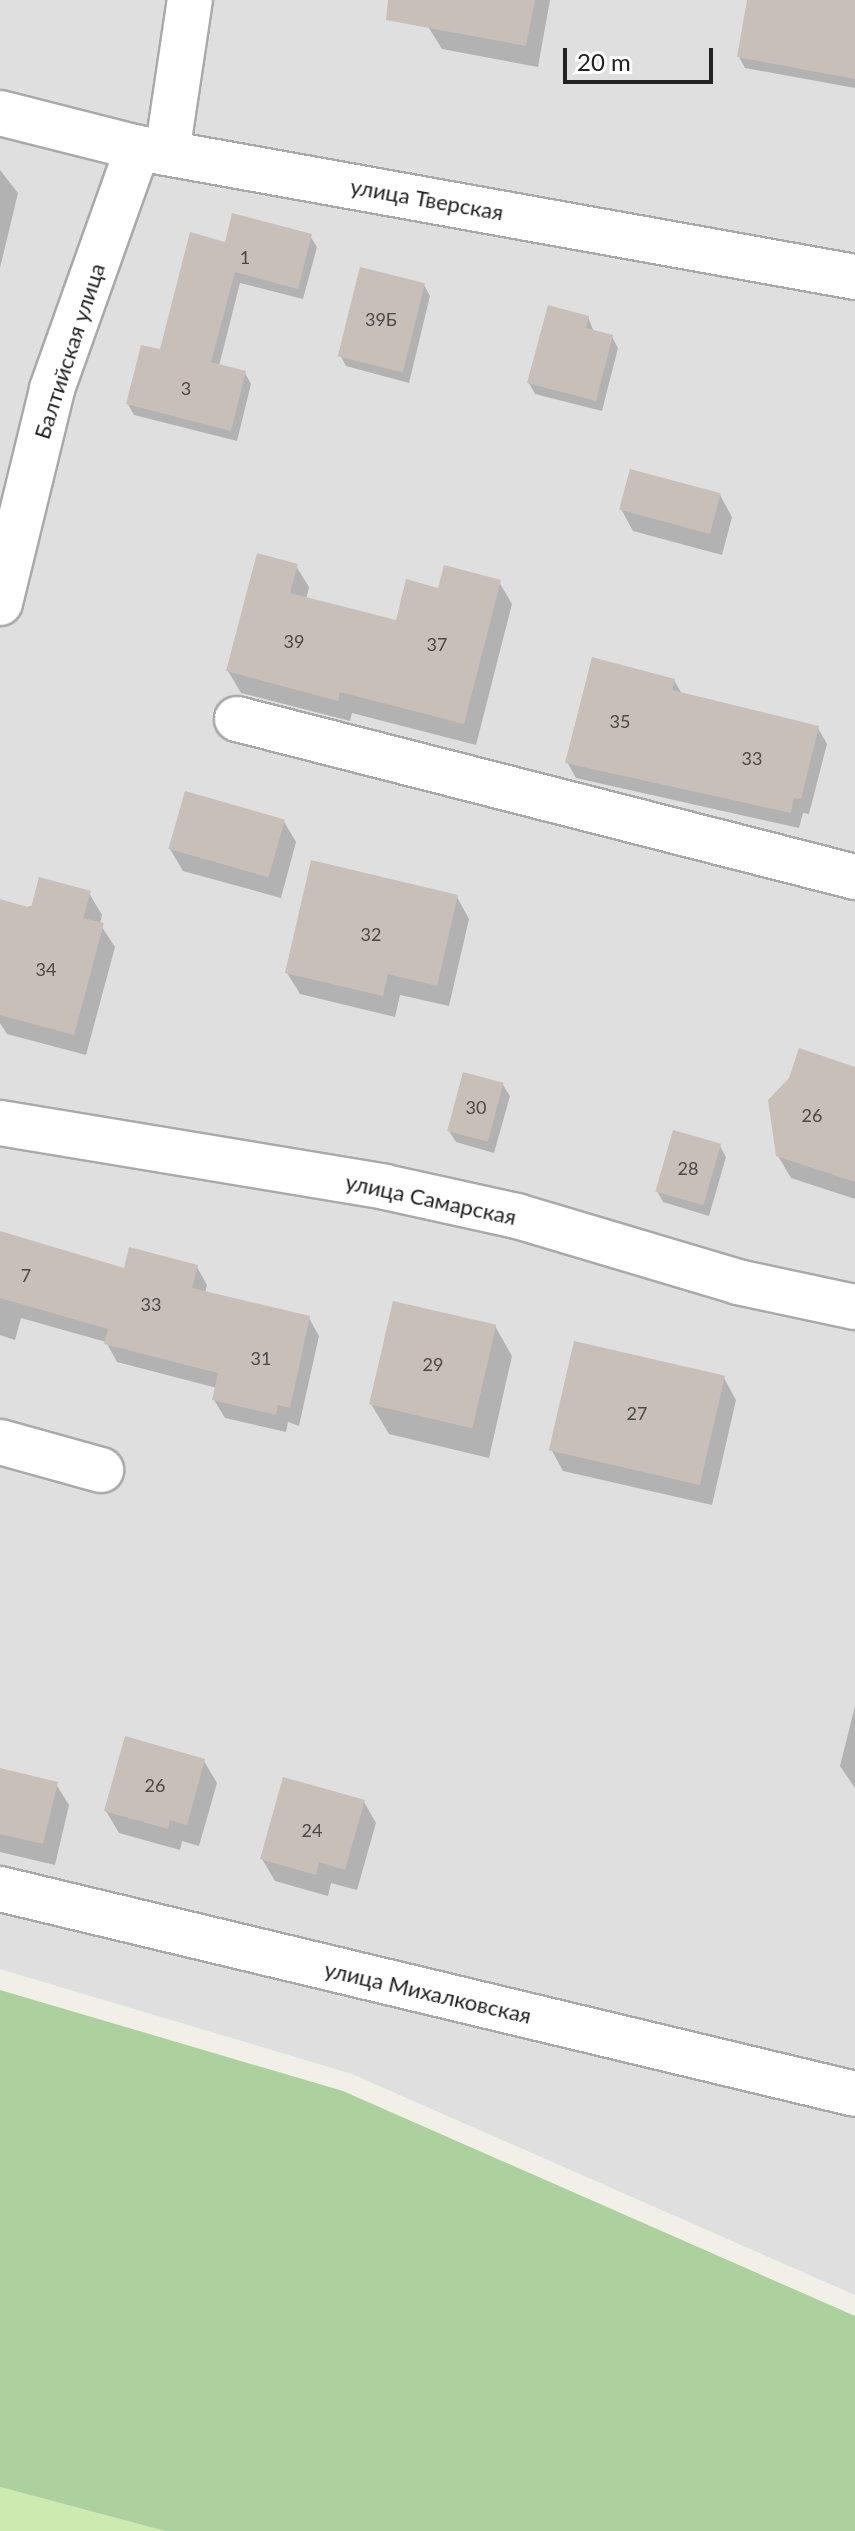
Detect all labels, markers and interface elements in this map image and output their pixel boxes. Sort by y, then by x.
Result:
scale bar [567,32,717,82]
text: 20 m [577,47,631,76]
street label: улица Тверская [348,173,506,225]
house number: 1 [240,246,250,268]
street label: Балтийская улица [28,260,110,442]
house number: 39Б [365,308,397,330]
house number: 3 [181,377,191,399]
house number: 39 [284,630,304,652]
house number: 37 [427,633,447,655]
house number: 35 [610,710,630,732]
house number: 33 [742,747,762,769]
house number: 32 [361,923,381,945]
house number: 34 [36,958,56,980]
house number: 30 [466,1096,486,1118]
house number: 26 [802,1104,822,1126]
house number: 28 [678,1157,698,1179]
street label: улица Самарская [343,1168,519,1230]
house number: 7 [21,1264,31,1286]
house number: 33 [141,1293,161,1315]
house number: 31 [251,1347,271,1369]
house number: 29 [423,1353,443,1375]
house number: 27 [627,1402,647,1424]
house number: 26 [145,1774,165,1796]
house number: 24 [302,1819,322,1841]
street label: улица Михалковская [322,1955,534,2029]

